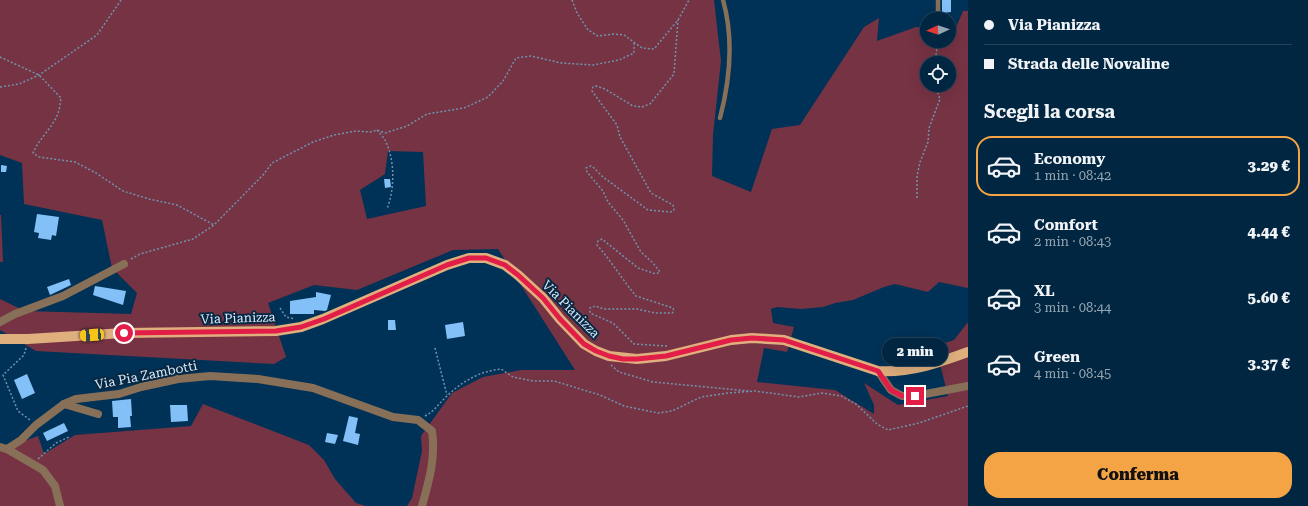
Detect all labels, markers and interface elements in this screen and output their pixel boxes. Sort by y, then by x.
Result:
north arrow [920,12,956,48]
map controls [920,12,956,92]
text: Via Pianizza [1008,16,1100,34]
text: Strada delle Novaline [1008,55,1170,73]
button: locate [920,56,956,92]
text: Scegli la corsa [984,101,1115,122]
icon: car [986,148,1022,184]
text: Economy [1034,150,1105,168]
text: 3.29 € [1248,157,1290,175]
text: 1 min · 08:42 [1034,168,1111,183]
icon: car [986,214,1022,250]
text: Comfort [1034,216,1098,234]
text: 4.44 € [1248,223,1290,241]
text: 2 min · 08:43 [1034,234,1111,249]
street label: Via Pianizza [539,277,603,341]
icon: car [986,280,1022,316]
text: XL [1034,282,1055,300]
text: 5.60 € [1248,289,1290,307]
text: 3 min · 08:44 [1034,300,1111,315]
street label: Via Pianizza [200,309,276,327]
route start [115,324,133,342]
car [80,328,104,342]
callout: 2 min [882,338,948,366]
text: 2 min [897,344,933,359]
icon: car [986,346,1022,382]
text: Green [1034,348,1080,366]
text: 3.37 € [1248,355,1290,373]
street label: Via Pia Zambotti [94,358,198,392]
text: 4 min · 08:45 [1034,366,1111,381]
route end [906,387,924,405]
button: Conferma [984,452,1292,498]

